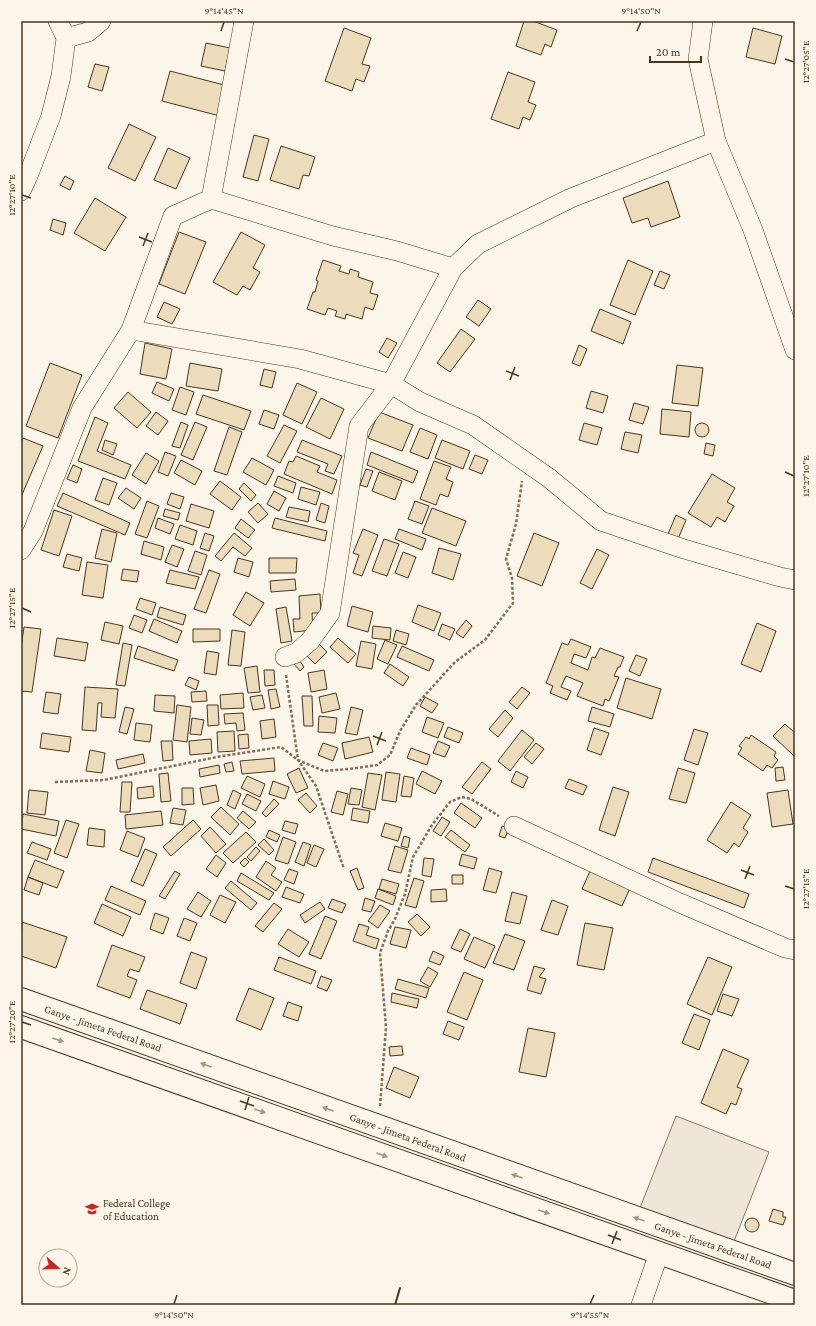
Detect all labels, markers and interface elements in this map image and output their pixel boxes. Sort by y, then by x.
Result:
text: 9°14'45"N [204,5,244,16]
text: 9°14'50"N [621,5,661,16]
scale bar [650,38,701,64]
text: 12°27'05"E [800,40,811,83]
text: 20 m [656,45,681,59]
text: 12°27'10"E [6,174,17,216]
text: 12°27'10"E [800,455,811,497]
text: 12°27'15"E [6,587,17,628]
text: 12°27'15"E [800,868,811,909]
text: 12°27'20"E [6,1000,17,1043]
street label: Ganye - Jimeta Federal Road [42,1002,163,1055]
one-way arrow [52,1037,64,1043]
one-way arrow [200,1061,212,1067]
one-way arrow [322,1105,334,1111]
one-way arrow [254,1108,266,1114]
street label: Ganye - Jimeta Federal Road [348,1110,468,1165]
one-way arrow [376,1152,388,1158]
one-way arrow [510,1172,522,1178]
place label: Federal College of Education [103,1197,170,1222]
school or university icon: Federal College of Education [84,1201,100,1217]
one-way arrow [539,1209,551,1215]
one-way arrow [633,1216,645,1222]
street label: Ganye - Jimeta Federal Road [652,1219,773,1272]
north arrow [38,1248,78,1288]
text: N [60,1266,74,1277]
text: 9°14'50"N [154,1309,194,1320]
text: 9°14'55"N [571,1309,610,1320]

